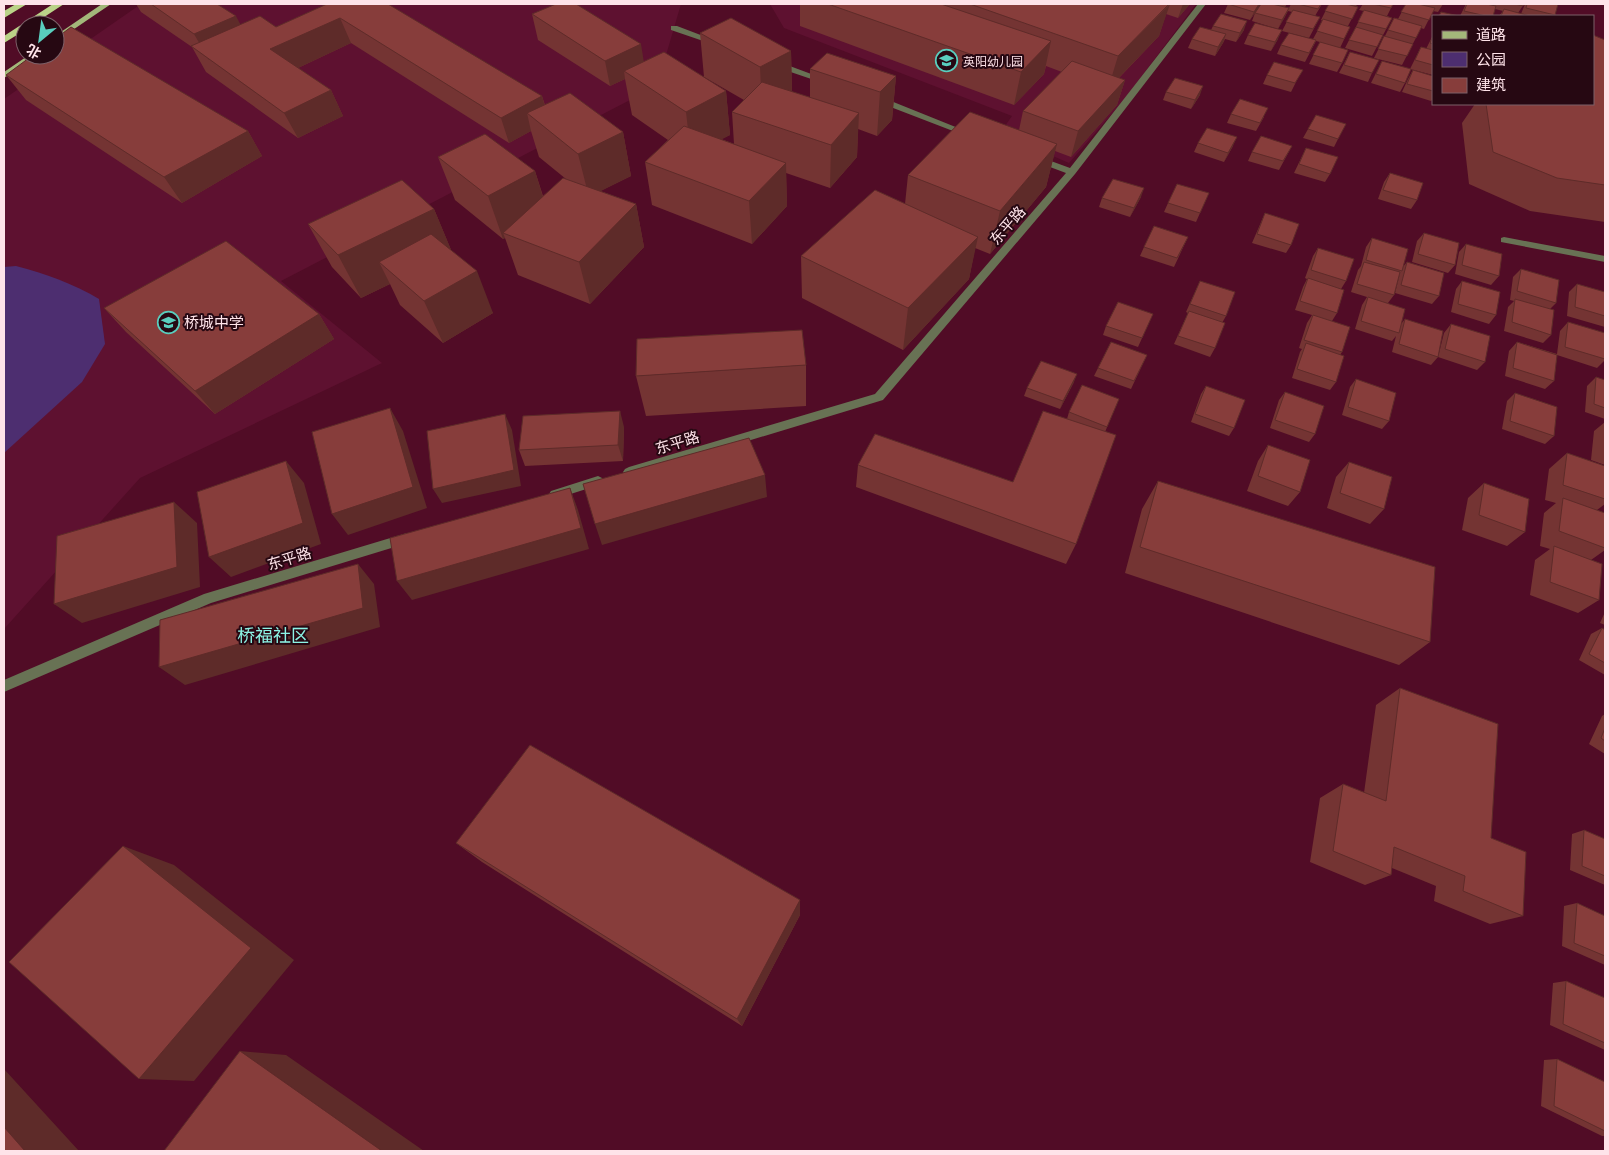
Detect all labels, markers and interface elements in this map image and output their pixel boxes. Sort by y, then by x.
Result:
north arrow [15,15,65,65]
legend [1432,15,1594,105]
text: 道路 [1476,24,1506,44]
text: 北 [23,40,44,64]
school or university icon: 英阳幼儿园 [935,49,959,73]
text: 公园 [1476,49,1506,69]
place label: 英阳幼儿园 [963,53,1023,70]
text: 建筑 [1476,74,1506,94]
street label: 东平路 [985,201,1029,249]
school or university icon: 桥城中学 [156,310,180,334]
place label: 桥城中学 [184,312,244,332]
street label: 东平路 [653,426,701,458]
street label: 东平路 [265,542,313,574]
district label: 桥福社区 [237,623,309,647]

